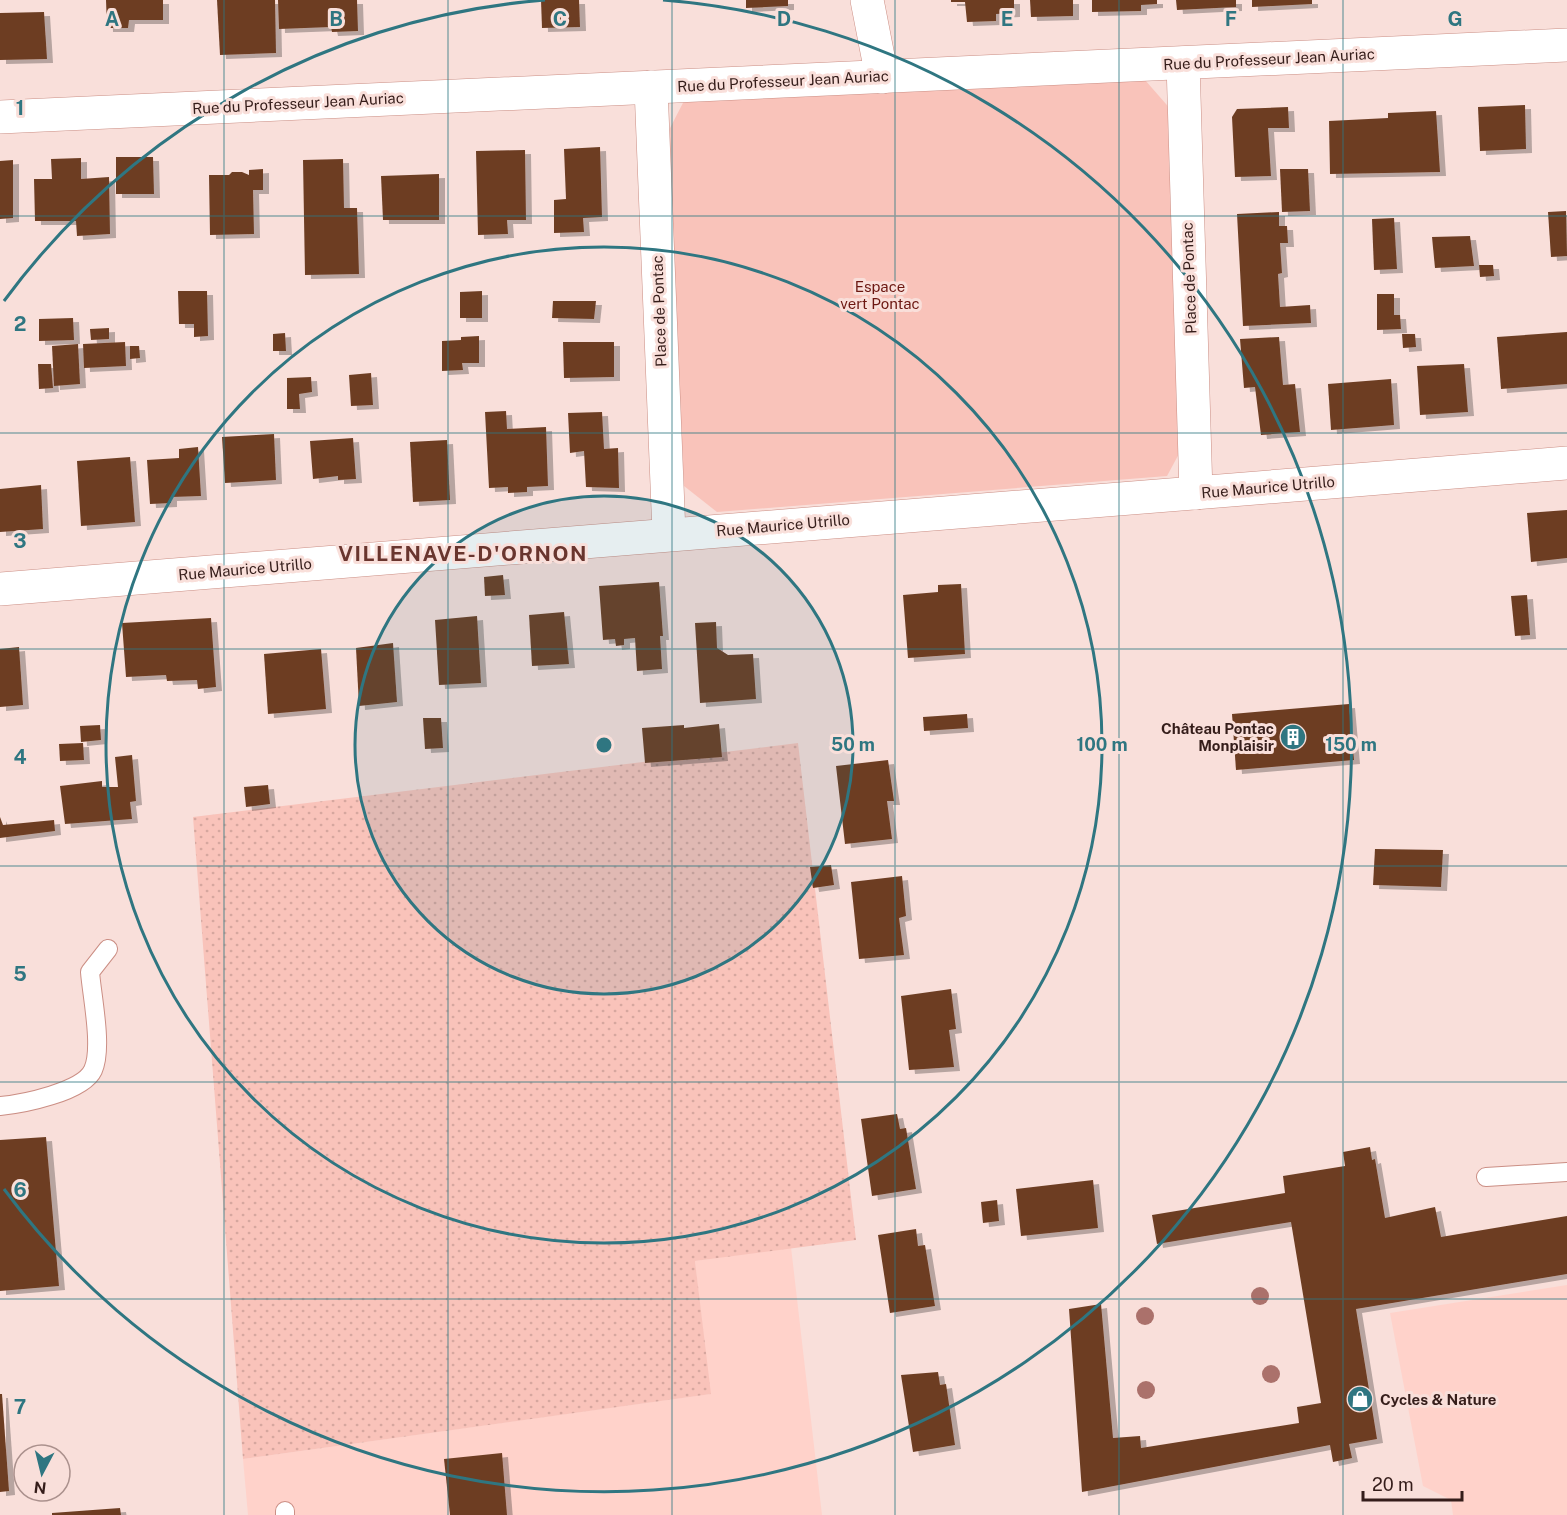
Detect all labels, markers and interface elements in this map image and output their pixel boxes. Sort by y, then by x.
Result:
text: A [105,7,119,31]
text: B [329,7,343,31]
text: C [553,7,567,31]
text: D [777,7,791,31]
text: E [1001,7,1013,31]
text: F [1225,7,1237,31]
text: G [1447,7,1463,31]
street label: Rue du Professeur Jean Auriac [1163,45,1375,73]
street label: Rue du Professeur Jean Auriac [677,67,889,95]
street label: Rue du Professeur Jean Auriac [192,89,404,117]
text: 1 [16,96,24,120]
street label: Place de Pontac [1179,222,1199,334]
street label: Place de Pontac [649,255,669,367]
park label: Espace vert Pontac [840,278,920,312]
text: 2 [14,312,26,336]
street label: Rue Maurice Utrillo [1200,473,1336,501]
street label: Rue Maurice Utrillo [715,511,851,539]
text: 3 [13,529,27,553]
district label: VILLENAVE-D'ORNON [338,541,588,566]
street label: Rue Maurice Utrillo [177,555,313,583]
place label: Château Pontac Monplaisir [1161,720,1274,754]
building icon: Château Pontac Monplaisir [1278,722,1308,752]
text: 50 m [831,734,875,755]
text: 100 m [1076,734,1128,755]
text: 150 m [1325,734,1377,755]
centre of rings [594,735,614,755]
text: 4 [13,745,27,769]
text: 5 [13,962,27,986]
text: 6 [13,1178,27,1202]
shop icon: Cycles & Nature [1345,1384,1375,1414]
place label: Cycles & Nature [1380,1391,1496,1408]
text: 7 [14,1395,26,1419]
north arrow [12,1443,72,1503]
scale bar [1363,1464,1462,1502]
text: 20 m [1372,1474,1414,1495]
text: N [33,1477,48,1498]

